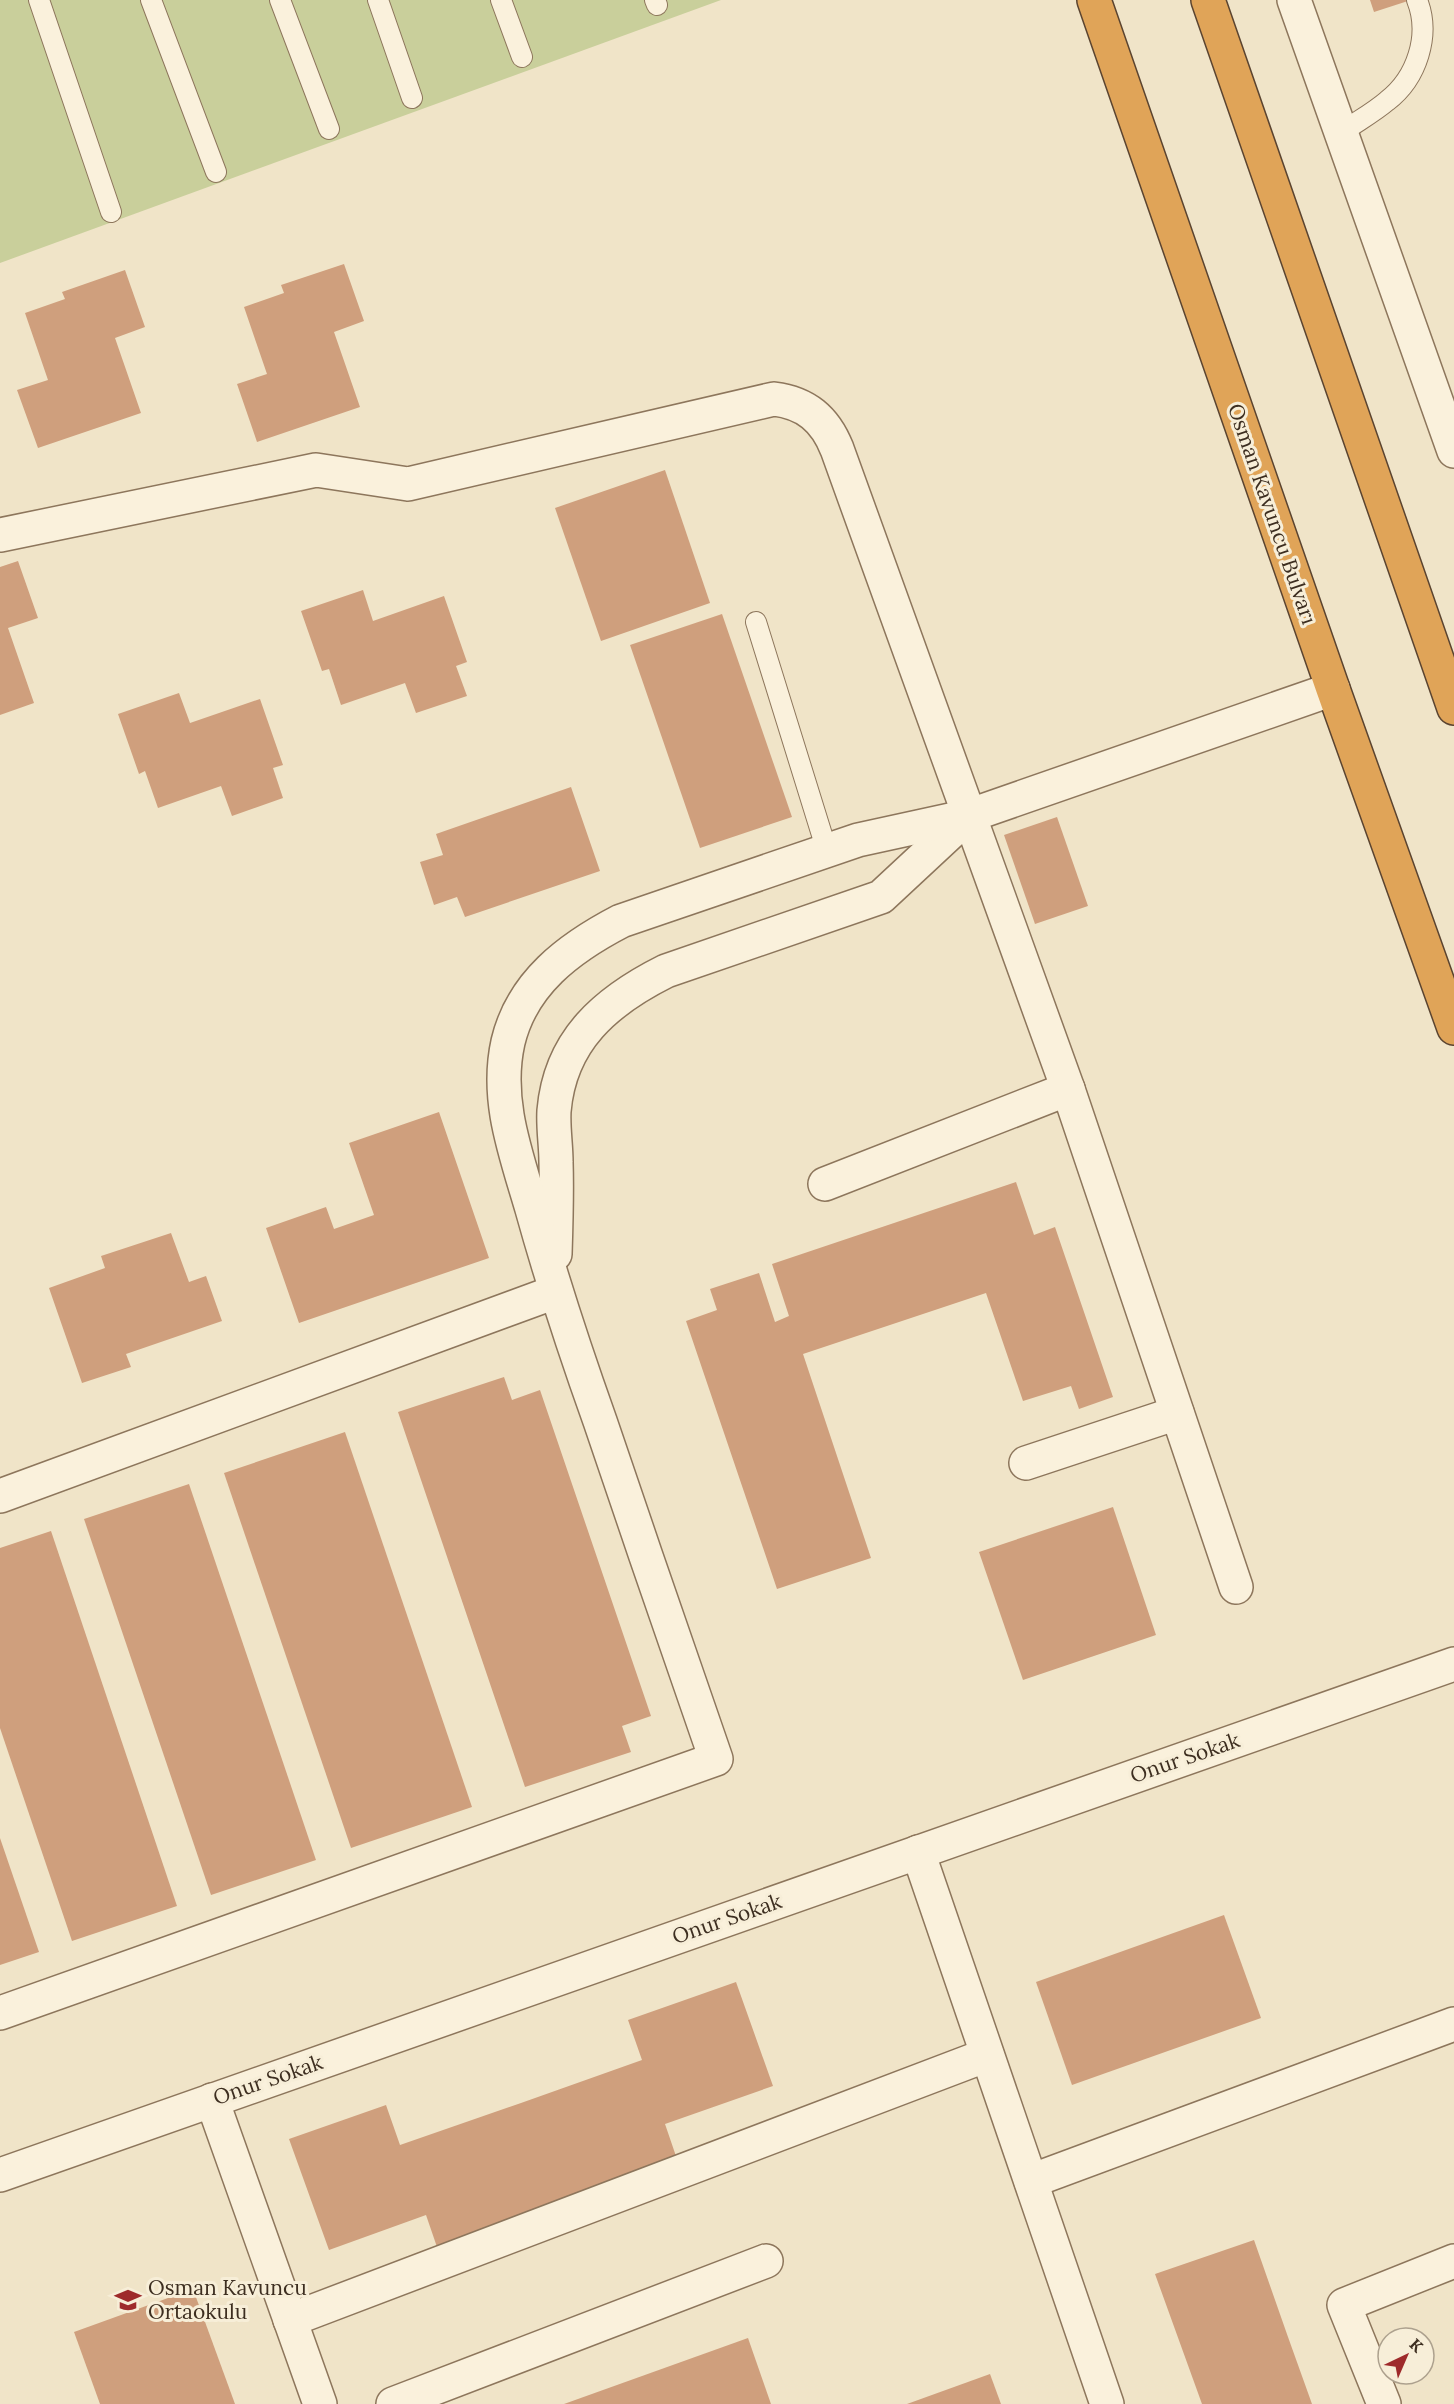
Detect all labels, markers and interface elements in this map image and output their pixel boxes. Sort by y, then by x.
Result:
street label: Osman Kavuncu Bulvarı [1222,400,1323,628]
street label: Onur Sokak [1126,1726,1244,1789]
street label: Onur Sokak [668,1887,786,1950]
street label: Onur Sokak [209,2048,327,2111]
place label: Osman Kavuncu Ortaokulu [148,2274,307,2325]
school or university icon: Osman Kavuncu Ortaokulu [113,2285,143,2315]
north arrow [1376,2326,1436,2386]
text: K [1405,2334,1428,2357]

